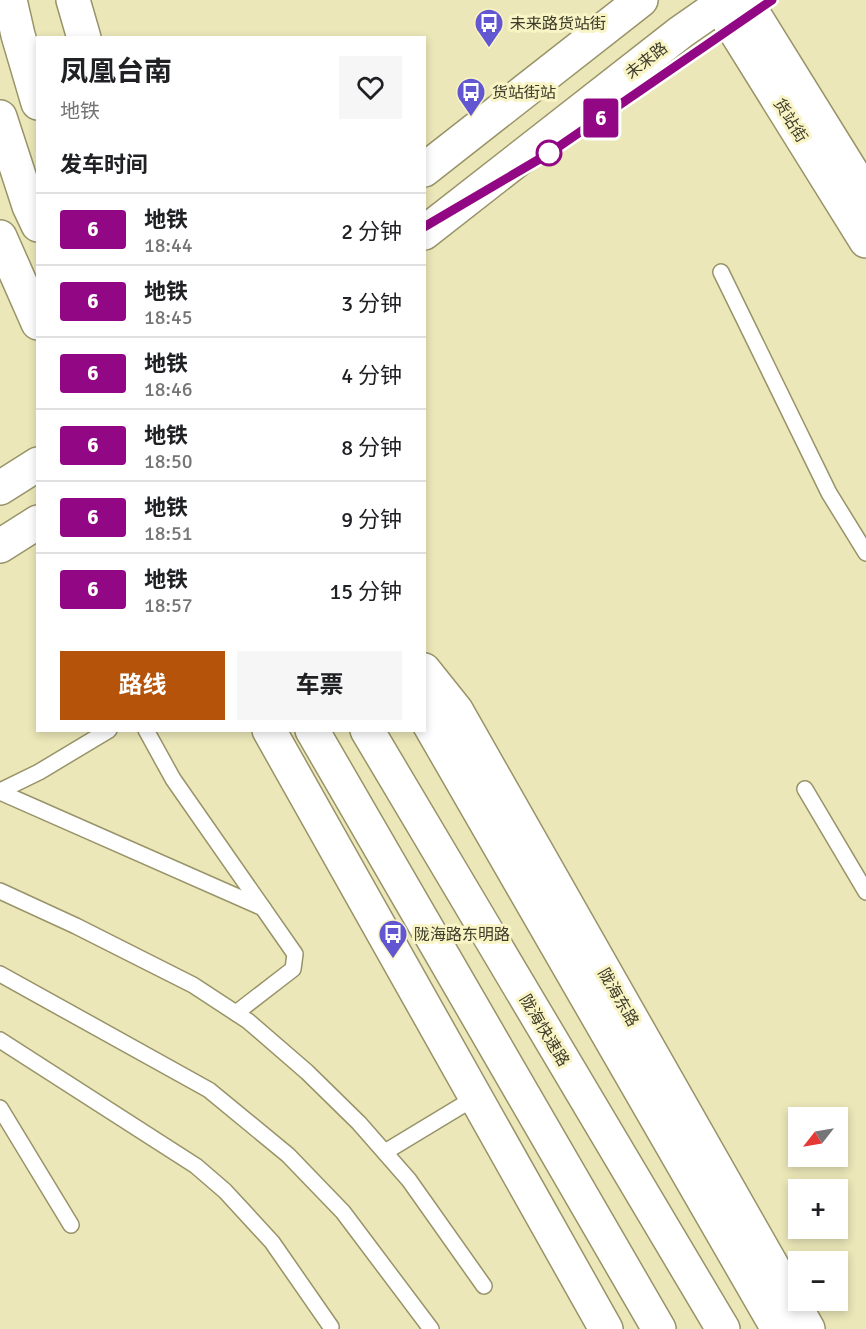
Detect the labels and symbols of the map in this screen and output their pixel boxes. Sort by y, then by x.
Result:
bus stop icon: 未来路货站街 [473,7,505,49]
place label: 未来路货站街 [510,14,606,34]
street label: 未来路 [622,38,672,83]
bus stop icon: 货站街站 [455,76,487,118]
place label: 货站街站 [492,83,556,103]
street label: 货站街 [769,95,811,146]
line badge: 6 [582,98,620,138]
unlabelled marker [536,140,562,166]
bus stop icon: 陇海路东明路 [377,918,409,960]
place label: 陇海路东明路 [414,925,510,945]
street label: 陇海东路 [593,965,643,1030]
street label: 陇海快速路 [515,991,573,1070]
north arrow [788,1107,848,1167]

